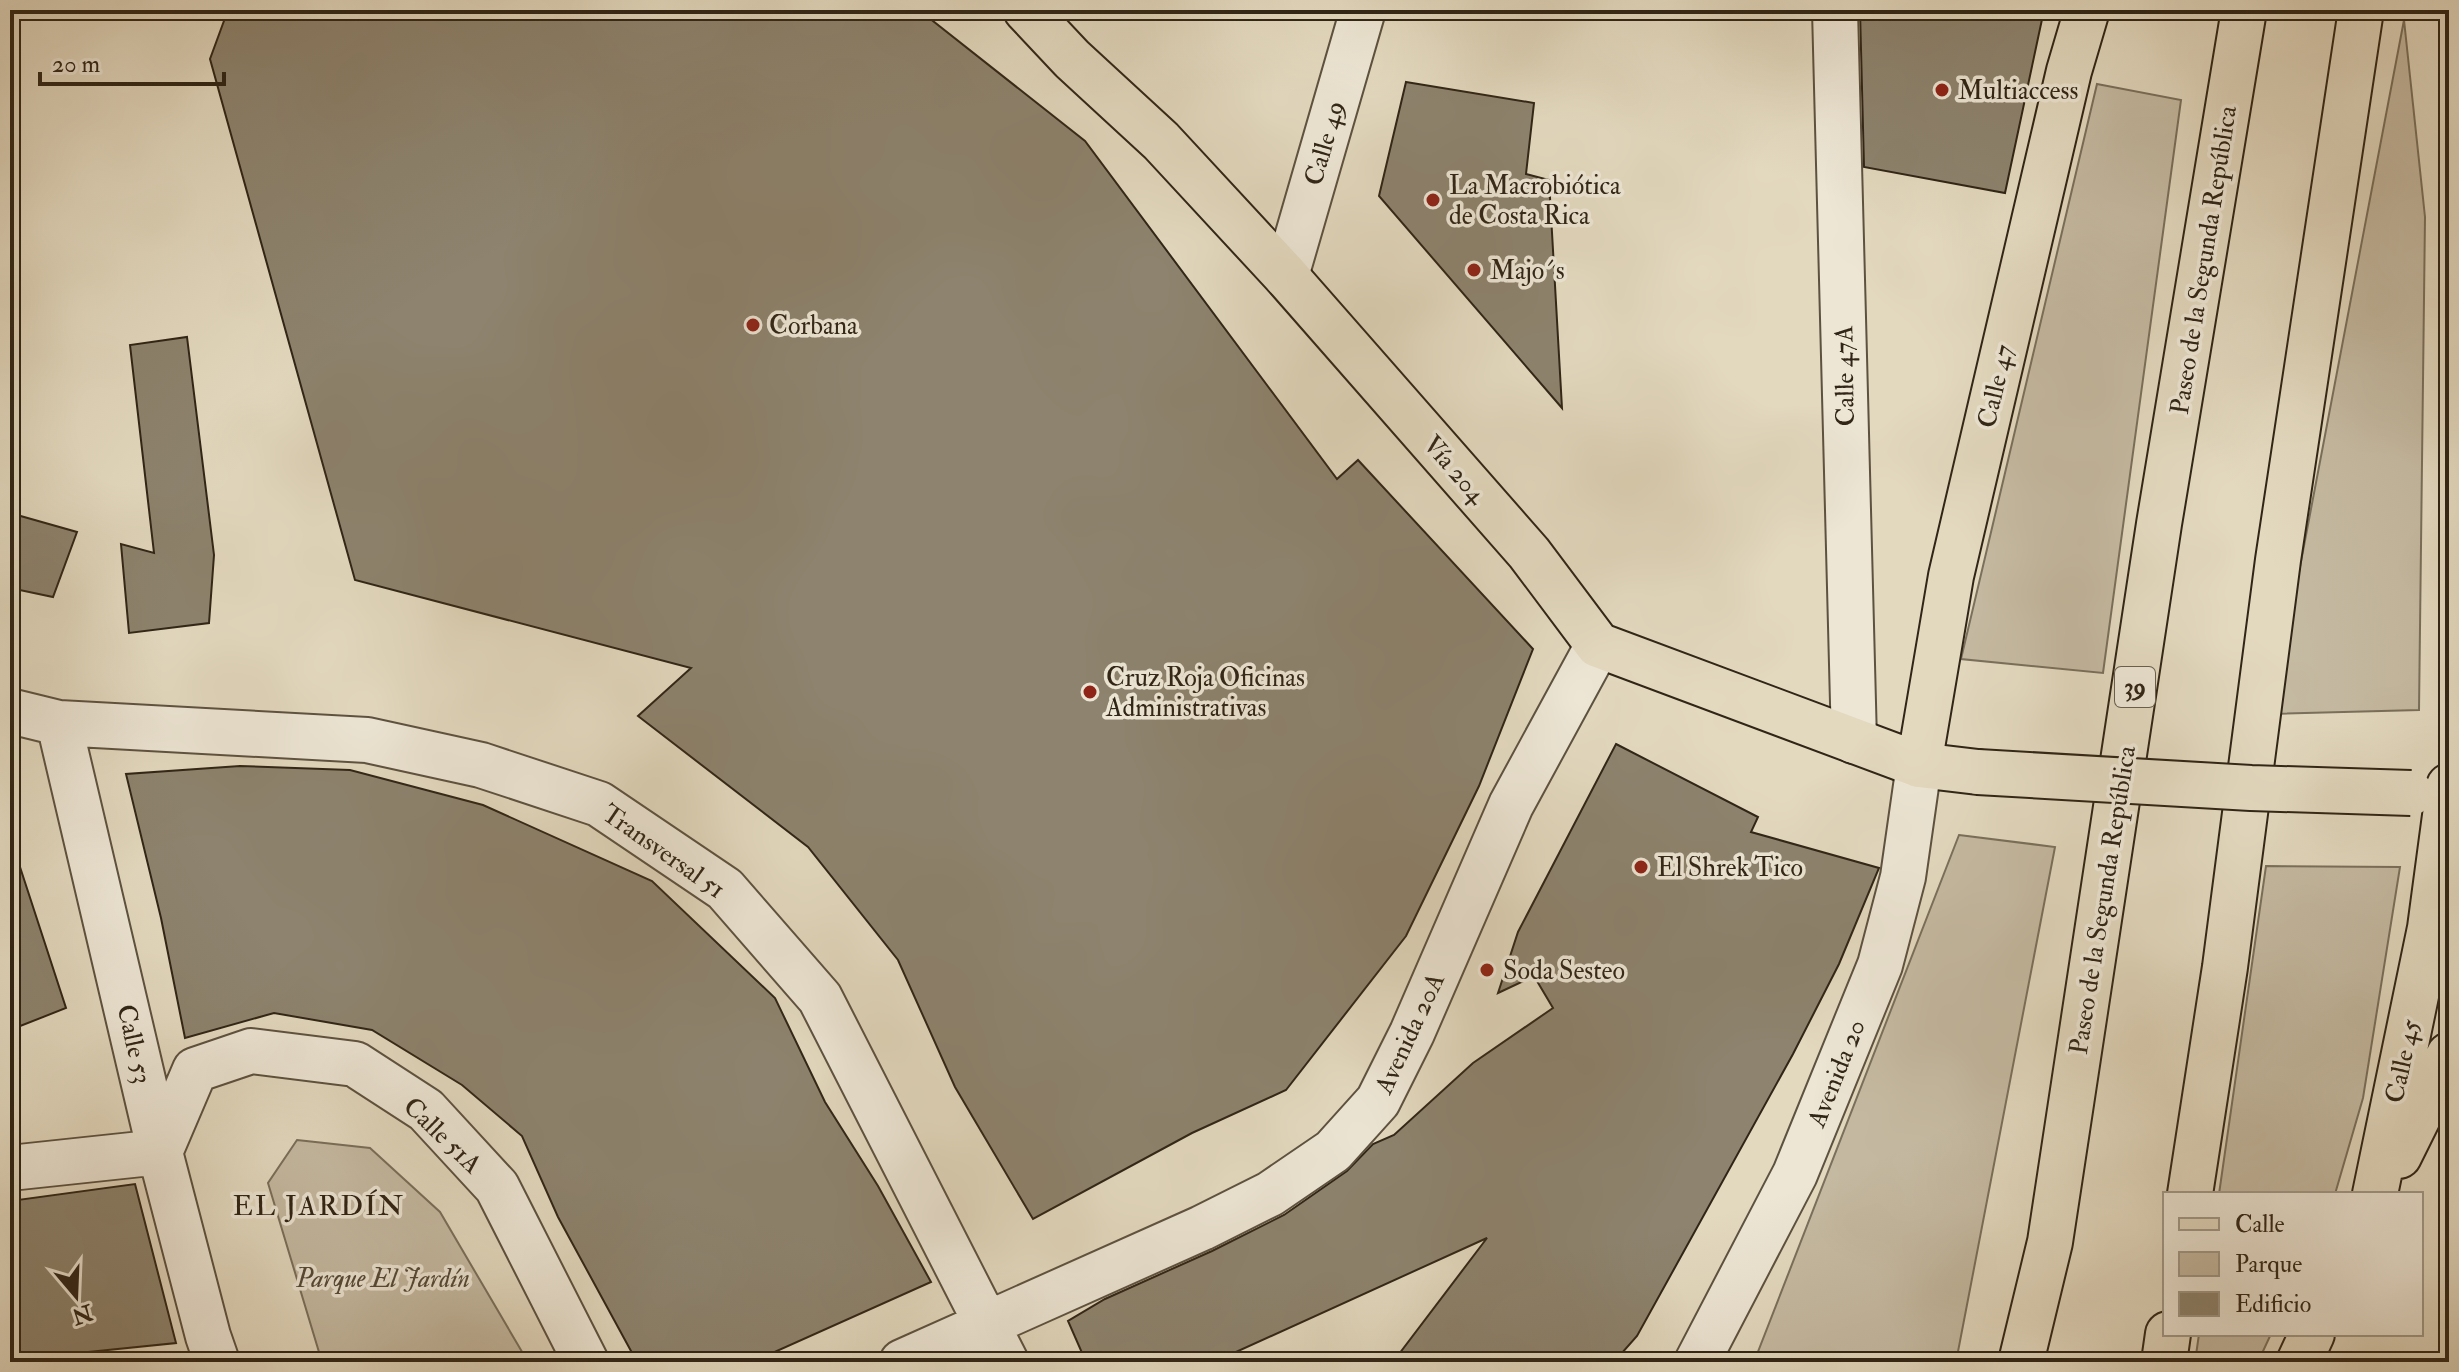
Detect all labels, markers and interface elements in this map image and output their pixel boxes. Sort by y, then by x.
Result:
scale bar [40,36,224,86]
text: 20 m [52,49,101,80]
place label: Multiaccess [1958,75,2078,107]
marker: Multiaccess [1933,81,1951,99]
street label: Calle 49 [1298,97,1352,189]
street label: Paseo de la Segunda República [2164,103,2245,417]
place label: La Macrobiótica de Costa Rica [1449,170,1621,232]
marker: La Macrobiótica de Costa Rica [1424,191,1442,209]
place label: Majo´s [1490,255,1565,287]
marker: Majo´s [1465,261,1483,279]
place label: Corbana [769,310,858,342]
marker: Corbana [744,316,762,334]
street label: Calle 47A [1828,325,1862,427]
street label: Calle 47 [1971,341,2021,431]
street label: Vía 204 [1416,429,1493,511]
place label: Cruz Roja Oficinas Administrativas [1105,662,1305,724]
road number: 39 [2115,667,2155,707]
marker: Cruz Roja Oficinas Administrativas [1081,683,1099,701]
street label: Paseo de la Segunda República [2063,743,2144,1057]
street label: Transversal 51 [596,798,731,906]
place label: El Shrek Tico [1657,852,1803,884]
marker: El Shrek Tico [1632,858,1650,876]
place label: Soda Sesteo [1503,955,1625,987]
marker: Soda Sesteo [1478,961,1496,979]
street label: Avenida 20A [1368,967,1452,1100]
street label: Calle 53 [109,1001,159,1087]
street label: Avenida 20 [1800,1015,1873,1133]
street label: Calle 45 [2379,1016,2428,1106]
street label: Calle 51A [397,1091,488,1181]
district label: EL JARDÍN [233,1189,405,1224]
legend [2163,1192,2423,1336]
text: Calle [2235,1209,2285,1240]
text: Parque [2235,1249,2302,1280]
north arrow [36,1256,116,1336]
park label: Parque El Jardín [295,1263,470,1295]
text: Edificio [2235,1289,2311,1320]
text: N [68,1297,97,1331]

